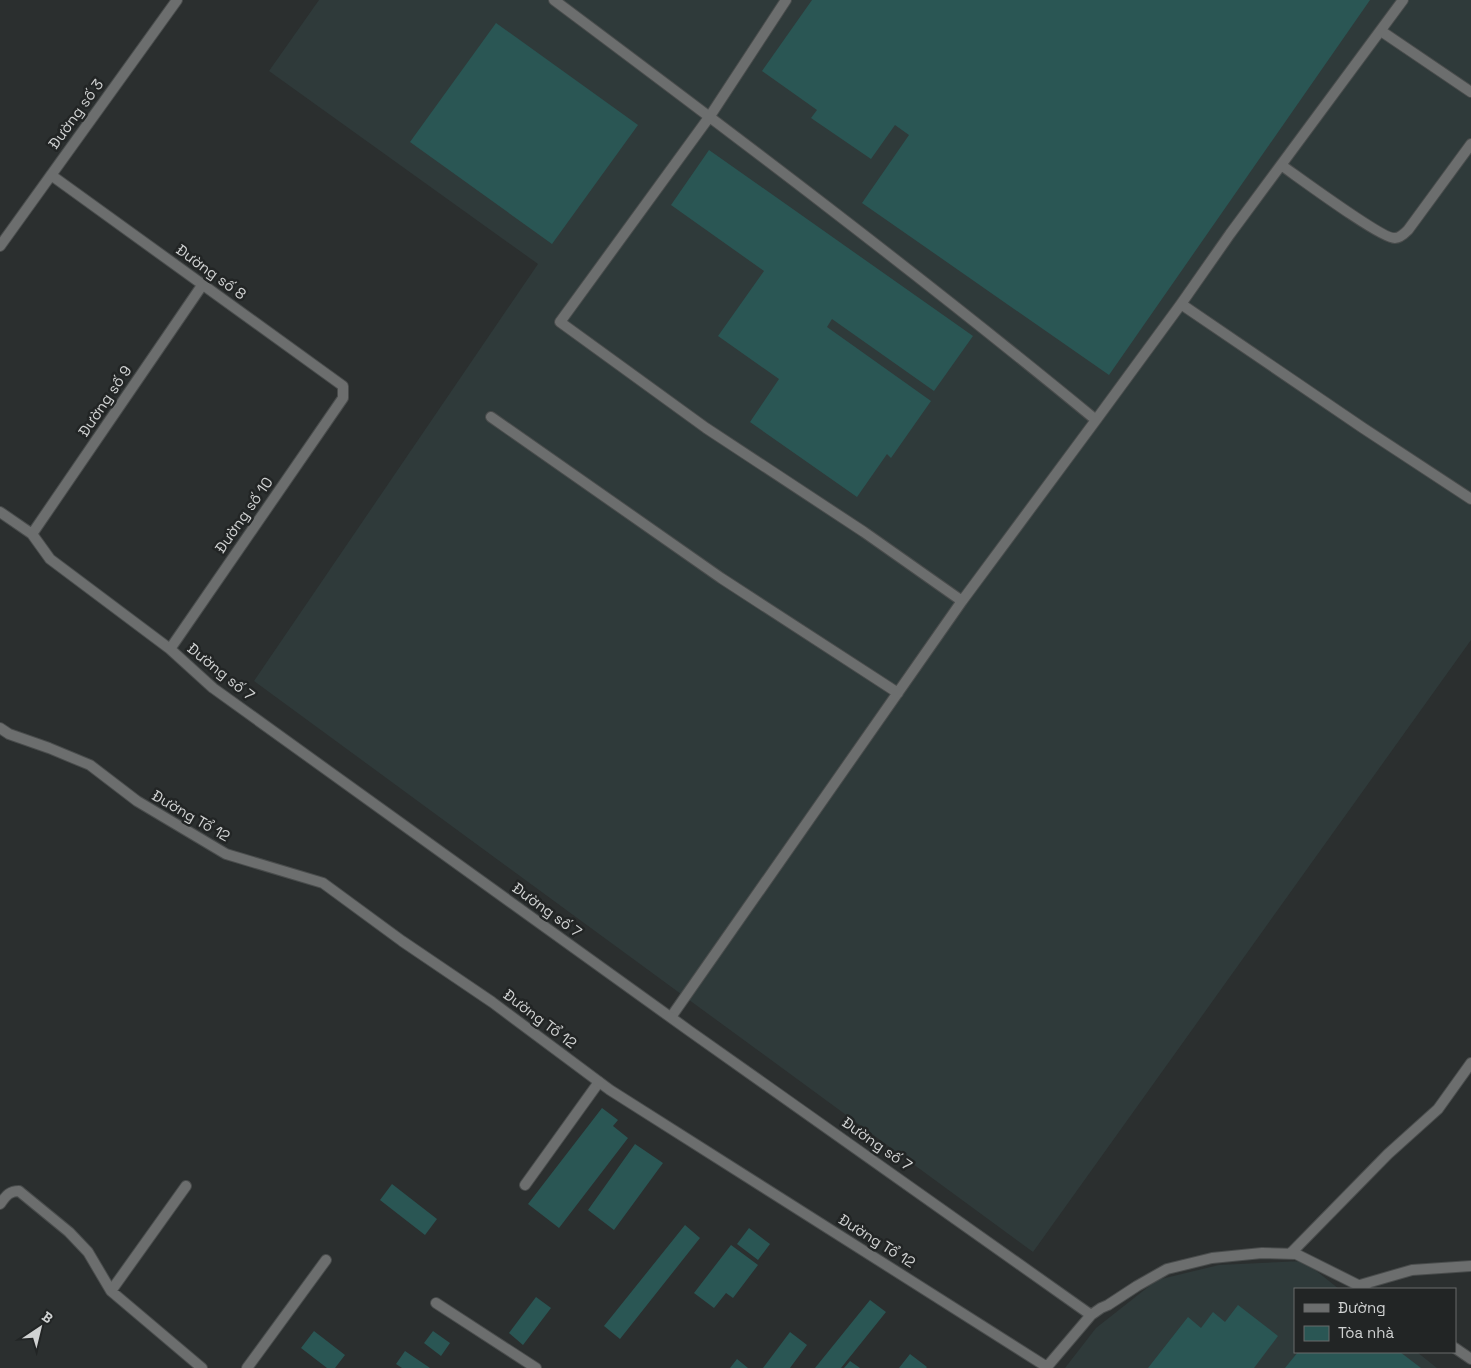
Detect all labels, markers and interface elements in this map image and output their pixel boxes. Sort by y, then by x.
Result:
street label: Đường số 3 [44,75,107,152]
street label: Đường số 8 [173,240,250,303]
street label: Đường số 9 [74,361,135,440]
street label: Đường số 10 [210,473,277,556]
street label: Đường số 7 [184,639,259,705]
street label: Đường Tổ 12 [149,786,234,846]
street label: Đường số 7 [509,878,586,941]
street label: Đường Tổ 12 [500,985,581,1052]
street label: Đường số 7 [839,1113,916,1175]
street label: Đường Tổ 12 [835,1209,919,1272]
legend [1294,1288,1456,1353]
text: Đường [1338,1298,1386,1317]
north arrow [15,1303,65,1353]
text: B [38,1307,56,1327]
text: Tòa nhà [1338,1323,1394,1342]

